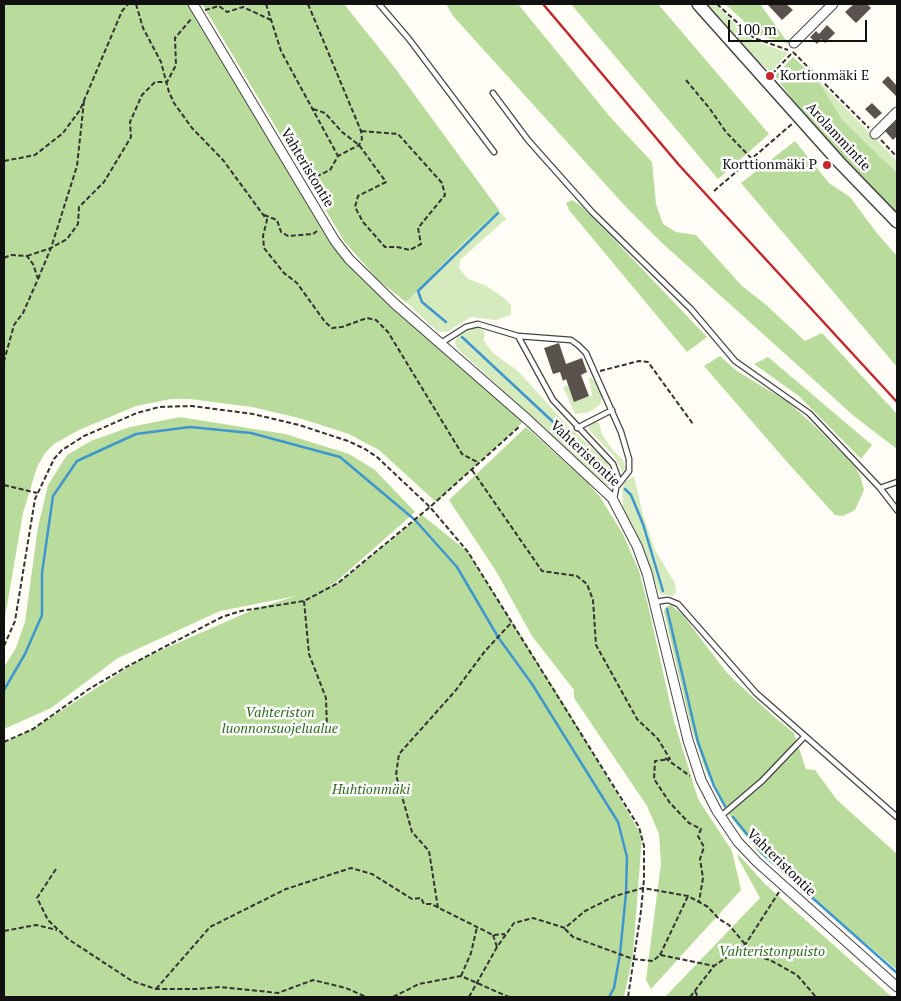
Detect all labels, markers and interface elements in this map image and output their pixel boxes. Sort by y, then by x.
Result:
scale bar [731,10,870,42]
text: 100 m [736,19,777,39]
place label: Kortionmäki E [780,68,869,84]
marker: Kortionmäki E [764,70,776,82]
street label: Arolammintie [802,99,874,175]
street label: Vahteristontie [277,125,337,211]
place label: Korttionmäki P [723,157,817,173]
marker: Korttionmäki P [821,159,833,171]
street label: Vahteristontie [547,417,623,491]
park label: Vahteriston luonnonsuojelualue [222,705,338,738]
park label: Huhtionmäki [332,782,410,798]
street label: Vahteristontie [743,826,819,900]
park label: Vahteristonpuisto [719,944,825,960]

